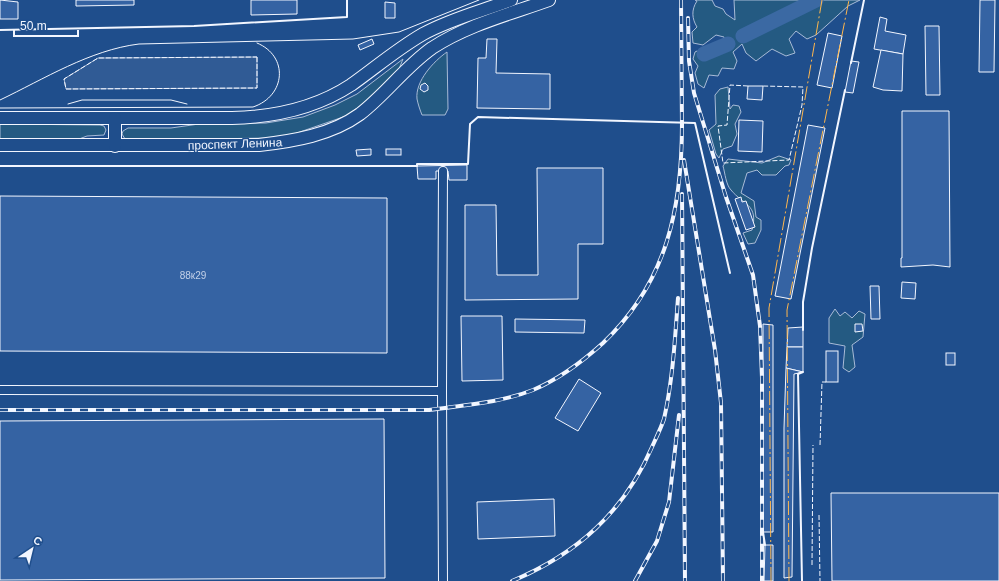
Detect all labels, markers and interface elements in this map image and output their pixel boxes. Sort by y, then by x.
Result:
scale bar [14,12,78,38]
text: 50 m [20,19,47,33]
street label: проспект Ленина [188,135,283,153]
house number: 88к29 [180,270,207,281]
north arrow [12,529,52,569]
text: С [31,534,44,548]

